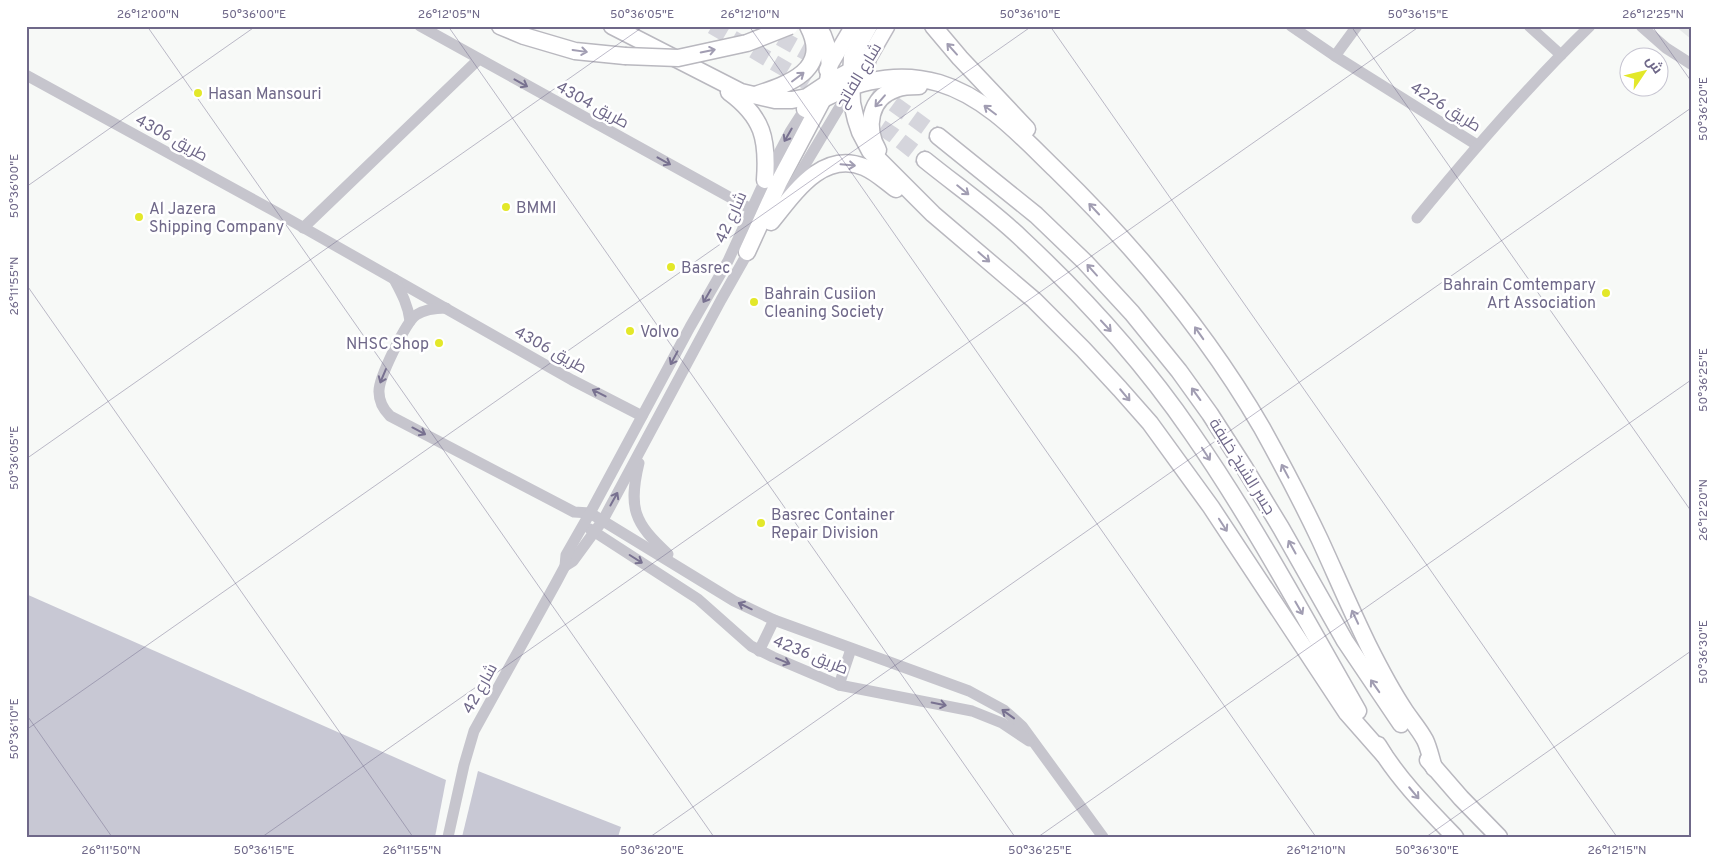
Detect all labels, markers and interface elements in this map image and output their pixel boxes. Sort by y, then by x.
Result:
text: 26°12'00"N [117,7,179,23]
text: 50°36'00"E [222,7,286,23]
text: 26°12'05"N [418,7,480,23]
text: 50°36'05"E [610,7,674,23]
text: 26°12'10"N [720,7,780,23]
text: 50°36'10"E [999,7,1061,23]
text: 50°36'15"E [1388,7,1448,23]
text: 26°12'25"N [1622,7,1684,23]
street label: شارع الفاتح [832,40,887,112]
one-way arrow [946,43,958,56]
one-way arrow [700,46,716,55]
one-way arrow [572,47,588,57]
north arrow [1620,48,1670,98]
text: ش [1641,53,1666,78]
one-way arrow [791,72,805,82]
text: 50°36'20"E [1696,77,1712,141]
one-way arrow [514,78,529,88]
street label: طريق 4304 [552,78,632,134]
street label: طريق 4226 [1406,78,1484,137]
place label: Hasan Mansouri [208,85,322,105]
marker: Hasan Mansouri [192,87,204,99]
one-way arrow [874,94,886,107]
one-way arrow [984,104,997,115]
street label: طريق 4306 [131,111,211,167]
one-way arrow [783,128,793,142]
text: 50°36'00"E [7,154,23,218]
one-way arrow [656,157,670,167]
one-way arrow [840,160,856,170]
one-way arrow [956,185,969,196]
street label: شارع 42 [711,189,752,247]
place label: BMMI [516,199,557,219]
place label: Al Jazera Shipping Company [149,200,284,238]
marker: BMMI [500,201,512,213]
one-way arrow [1088,203,1100,216]
marker: Al Jazera Shipping Company [133,211,145,223]
one-way arrow [978,251,991,262]
text: 26°11'55"N [7,256,23,316]
place label: Basrec [681,259,730,279]
marker: Basrec [665,261,677,273]
one-way arrow [1086,263,1098,276]
place label: Bahrain Comtempary Art Association [1443,276,1596,314]
place label: Bahrain Cusiion Cleaning Society [764,285,884,323]
marker: Bahrain Comtempary Art Association [1600,287,1612,299]
one-way arrow [702,288,712,303]
marker: Bahrain Cusiion Cleaning Society [748,296,760,308]
one-way arrow [1100,320,1112,332]
street label: طريق 4306 [510,323,590,379]
place label: Volvo [640,323,679,343]
marker: Volvo [624,325,636,337]
one-way arrow [1194,326,1204,340]
place label: NHSC Shop [346,335,429,355]
marker: NHSC Shop [433,337,445,349]
text: 50°36'25"E [1696,348,1712,412]
one-way arrow [669,350,679,365]
one-way arrow [378,368,388,383]
one-way arrow [1191,387,1201,401]
one-way arrow [592,388,606,398]
one-way arrow [1119,388,1131,401]
street label: جسر الشيخ خليفة [1204,415,1279,519]
text: 50°36'05"E [7,426,23,490]
one-way arrow [412,426,427,436]
one-way arrow [1201,447,1211,461]
one-way arrow [1280,464,1289,479]
text: 26°12'20"N [1696,479,1712,541]
one-way arrow [610,492,620,507]
place label: Basrec Container Repair Division [771,506,895,544]
marker: Basrec Container Repair Division [755,517,767,529]
one-way arrow [1218,517,1228,531]
one-way arrow [1287,539,1297,554]
one-way arrow [629,554,643,564]
one-way arrow [1295,600,1304,615]
one-way arrow [738,601,753,610]
one-way arrow [1350,610,1359,625]
text: 50°36'30"E [1696,620,1712,684]
street label: طريق 4236 [770,632,851,680]
one-way arrow [775,657,790,667]
street label: شارع 42 [459,660,503,718]
one-way arrow [1370,680,1380,694]
text: 50°36'10"E [7,698,23,760]
one-way arrow [931,700,947,709]
one-way arrow [1001,709,1015,719]
one-way arrow [1408,786,1420,799]
text: 26°11'50"N [81,843,141,859]
text: 50°36'15"E [234,843,294,859]
text: 26°11'55"N [382,843,442,859]
text: 50°36'20"E [620,843,684,859]
text: 50°36'25"E [1008,843,1072,859]
text: 26°12'10"N [1286,843,1346,859]
text: 50°36'30"E [1395,843,1459,859]
text: 26°12'15"N [1587,843,1647,859]

